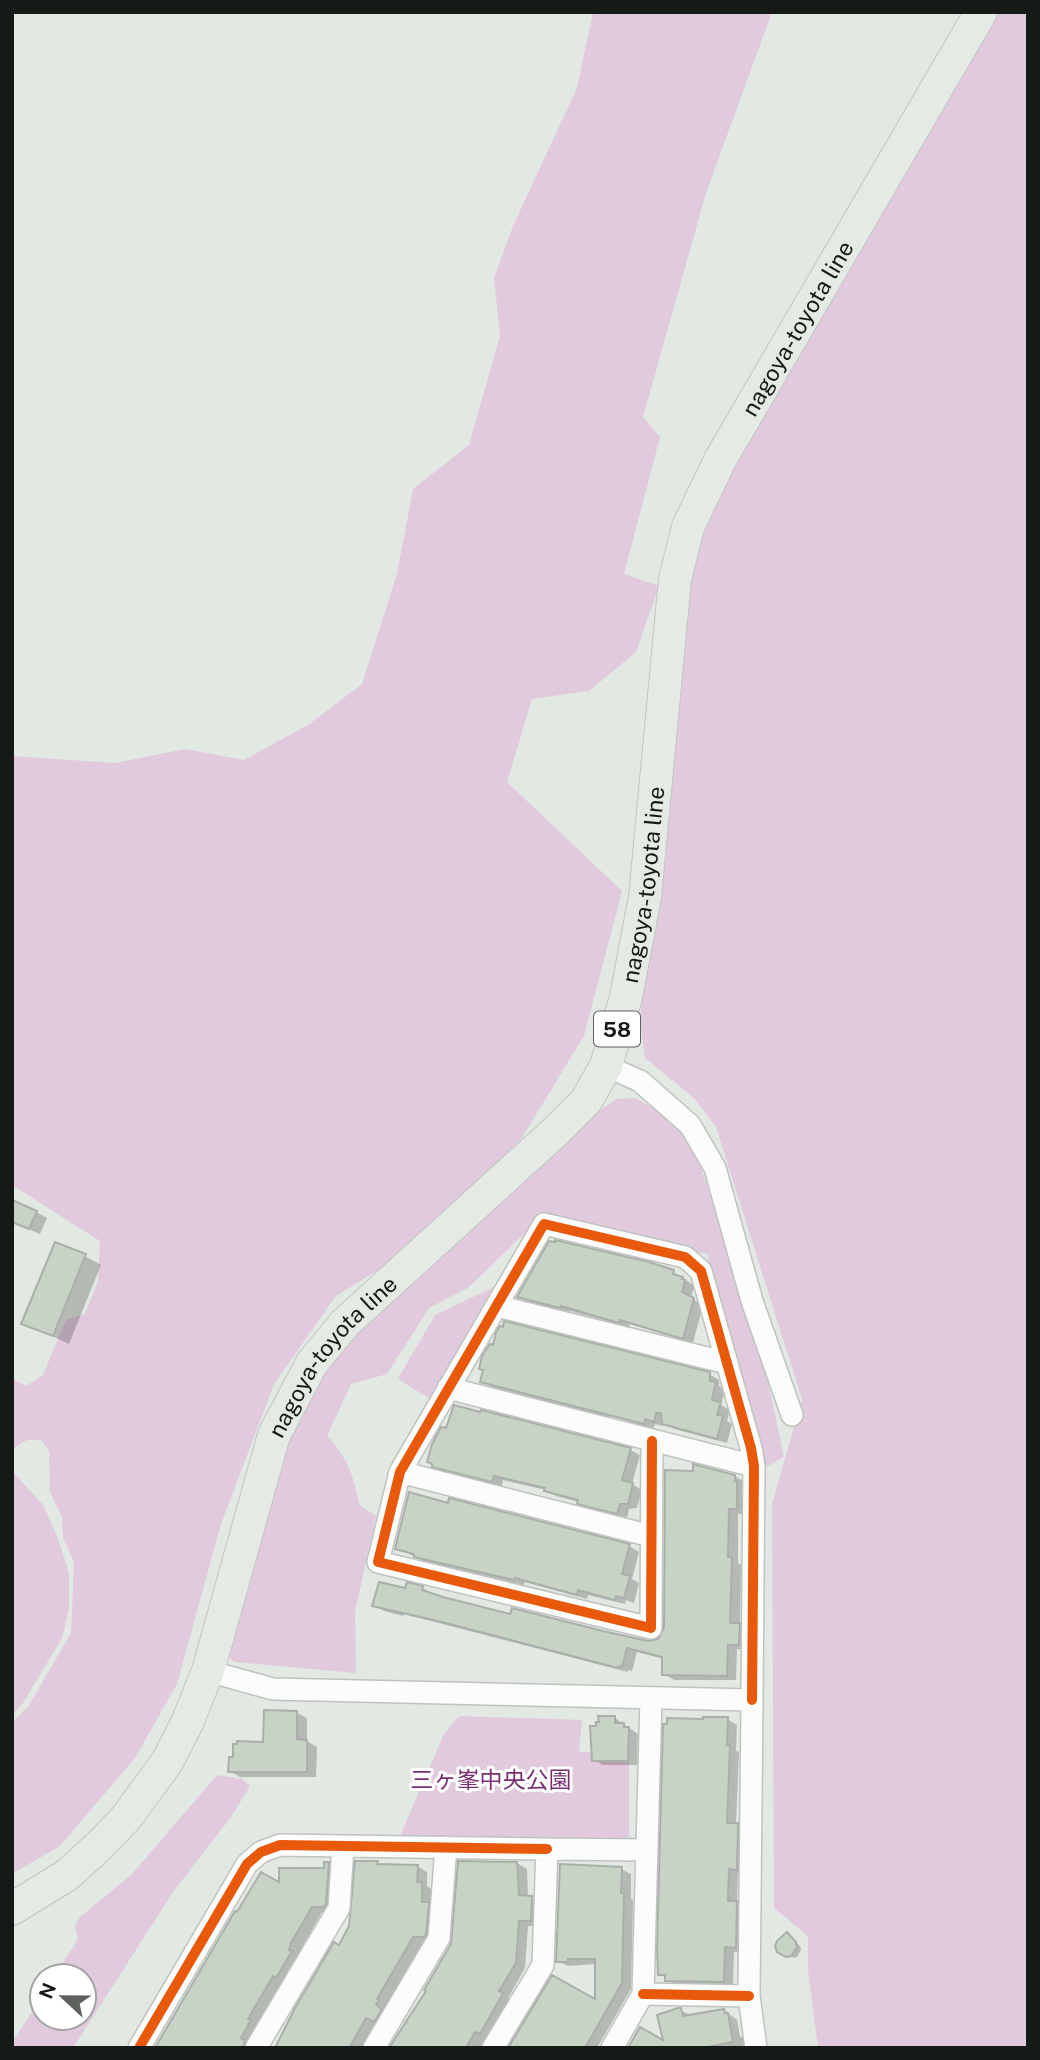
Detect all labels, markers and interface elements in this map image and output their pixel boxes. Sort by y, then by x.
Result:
street label: nagoya-toyota line [735,236,858,420]
street label: nagoya-toyota line [615,785,669,985]
road number: 58 [594,1012,640,1046]
street label: nagoya-toyota line [262,1269,402,1441]
park label: 三ヶ峯中央公園 [411,1766,572,1793]
north arrow [28,1962,98,2032]
text: N [34,1980,60,2002]

